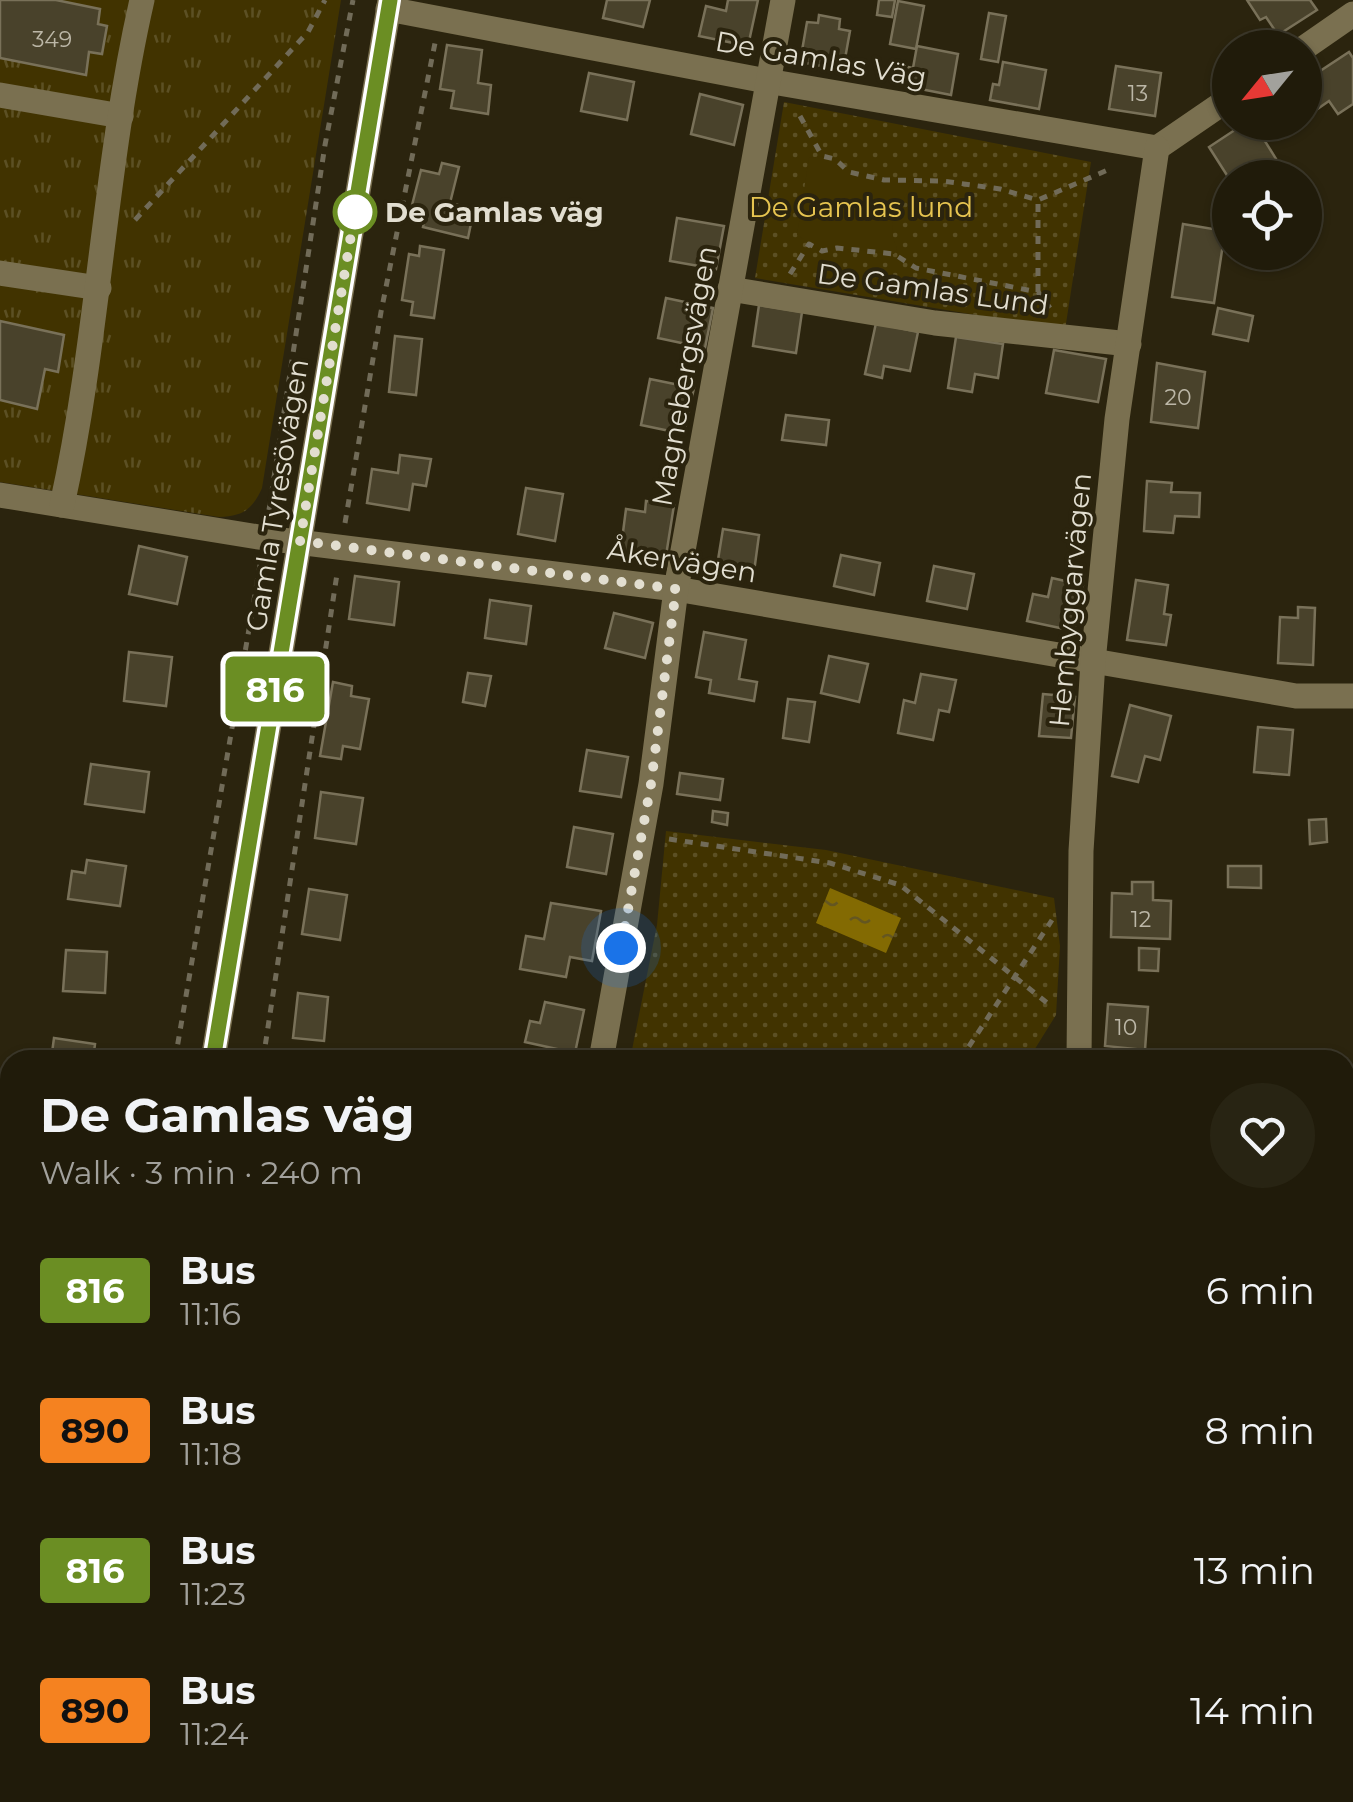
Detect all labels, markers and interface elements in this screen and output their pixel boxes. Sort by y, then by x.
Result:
street label: De Gamlas Väg [713,24,929,94]
house number: 349 [32,26,72,53]
north arrow [1212,30,1322,140]
map controls [1212,30,1322,270]
house number: 13 [1128,80,1148,107]
button: locate [1212,160,1322,270]
park label: De Gamlas lund [749,190,973,224]
marker: De Gamlas väg [334,191,376,233]
place label: De Gamlas väg [385,195,604,229]
street label: Magnebergsvägen [644,243,724,509]
street label: De Gamlas Lund [815,256,1051,322]
street label: Gamla Tyresövägen [239,356,315,634]
house number: 20 [1164,384,1192,411]
street label: Hembyggarvägen [1042,471,1098,729]
street label: Åkervägen [605,532,759,590]
line badge: 816 [218,656,332,722]
text: 816 [245,668,305,711]
house number: 12 [1131,906,1151,933]
your location [596,923,646,973]
house number: 10 [1115,1014,1137,1041]
button: heart [1210,1083,1315,1188]
text: De Gamlas väg [40,1086,415,1144]
text: Walk · 3 min · 240 m [40,1153,363,1192]
text: Bus [180,1247,255,1294]
text: 6 min [1206,1267,1315,1314]
text: 816 [65,1269,125,1312]
text: 11:16 [180,1294,241,1333]
text: Bus [180,1387,255,1434]
text: 8 min [1205,1407,1315,1454]
text: 890 [60,1409,130,1452]
text: 11:18 [180,1434,242,1473]
text: Bus [180,1527,255,1574]
text: 13 min [1194,1547,1315,1594]
text: 816 [65,1549,125,1592]
text: 11:23 [180,1574,246,1613]
text: Bus [180,1667,255,1714]
text: 14 min [1190,1687,1315,1734]
text: 890 [60,1689,130,1732]
text: 11:24 [180,1714,249,1753]

